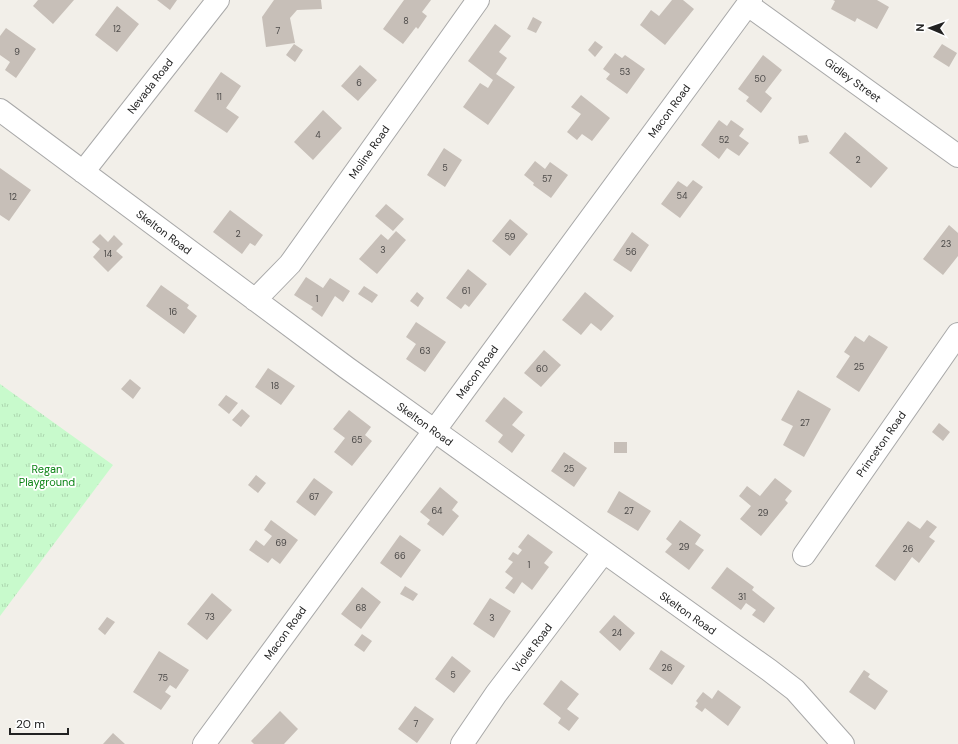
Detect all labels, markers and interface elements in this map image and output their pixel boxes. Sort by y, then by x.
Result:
north arrow [910,8,950,48]
house number: 8 [403,15,409,27]
house number: 12 [113,23,121,35]
text: N [913,23,927,32]
house number: 7 [276,25,281,37]
house number: 9 [14,46,20,58]
street label: Nevada Road [124,55,176,117]
street label: Gidley Street [822,55,884,105]
house number: 53 [620,66,630,78]
house number: 50 [754,73,766,85]
house number: 6 [356,77,362,89]
street label: Macon Road [645,81,693,141]
house number: 11 [216,91,222,103]
street label: Moline Road [345,123,393,181]
house number: 4 [315,129,321,141]
house number: 52 [719,134,729,146]
house number: 2 [855,154,861,166]
house number: 5 [442,162,448,174]
house number: 57 [542,173,552,185]
house number: 54 [677,190,688,202]
house number: 12 [9,191,17,203]
street label: Skelton Road [134,207,195,257]
house number: 2 [235,228,241,240]
house number: 59 [505,231,516,243]
house number: 23 [941,238,951,250]
house number: 3 [380,244,386,256]
house number: 56 [625,246,637,258]
house number: 14 [104,248,113,260]
house number: 61 [462,285,470,297]
house number: 1 [316,293,319,305]
house number: 16 [169,306,178,318]
street label: Macon Road [453,342,501,402]
house number: 63 [420,345,430,357]
house number: 25 [854,361,864,373]
house number: 60 [536,363,548,375]
house number: 18 [271,380,279,392]
street label: Skelton Road [394,399,456,449]
street label: Princeton Road [853,408,909,480]
house number: 27 [800,417,810,429]
house number: 65 [352,434,362,446]
park label: Regan Playground [19,462,75,489]
house number: 25 [564,463,574,475]
house number: 67 [309,491,319,503]
house number: 64 [431,505,443,517]
house number: 27 [624,505,634,517]
house number: 29 [758,507,769,519]
house number: 69 [275,537,287,549]
house number: 29 [679,541,690,553]
house number: 26 [903,543,914,555]
house number: 66 [394,550,406,562]
house number: 1 [528,559,531,571]
street label: Skelton Road [657,588,719,638]
house number: 31 [738,591,746,603]
house number: 68 [355,602,367,614]
street label: Macon Road [261,603,309,663]
house number: 73 [205,611,215,623]
house number: 3 [489,612,495,624]
street label: Violet Road [509,621,555,675]
house number: 24 [612,627,623,639]
house number: 26 [662,662,673,674]
house number: 5 [450,669,456,681]
house number: 75 [158,672,168,684]
scale bar [10,710,68,736]
text: 20 m [16,716,45,732]
house number: 7 [414,718,419,730]

